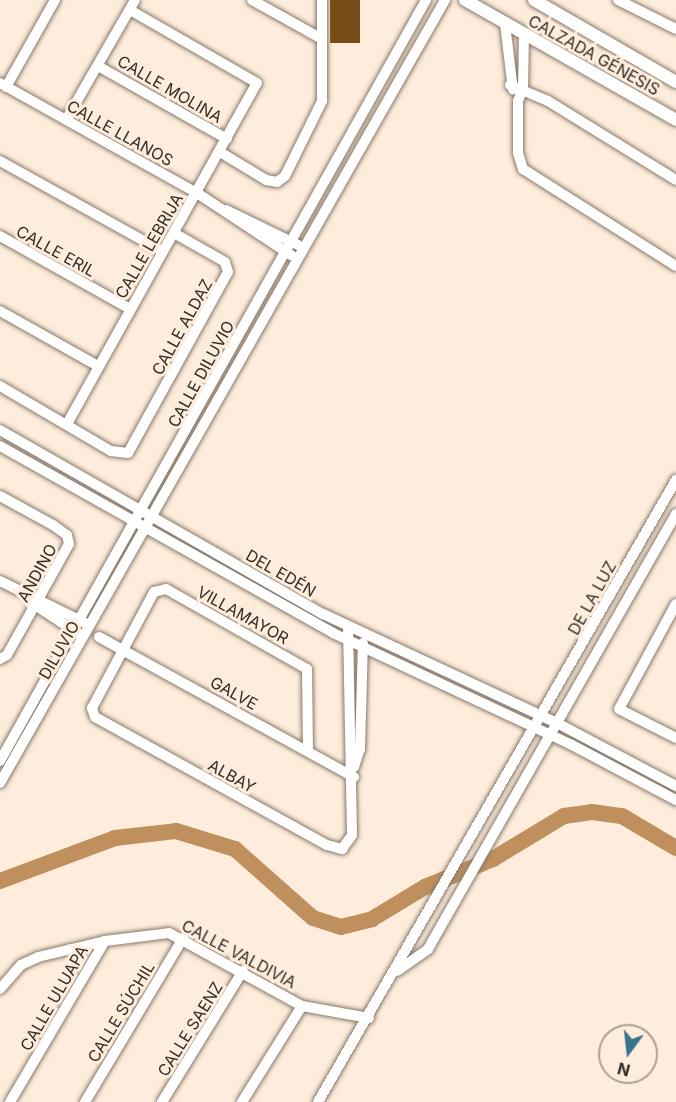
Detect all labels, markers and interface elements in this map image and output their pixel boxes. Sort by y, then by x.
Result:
street label: CALZADA GÉNESIS [525,11,663,99]
street label: CALLE MOLINA [114,51,226,127]
street label: CALLE LLANOS [64,96,176,170]
street label: CALLE LEBRIJA [111,190,187,302]
street label: CALLE ERIL [13,221,99,281]
street label: CALLE ALDAZ [148,276,216,378]
street label: CALLE DILUVIO [164,317,238,431]
street label: ANDINO [13,541,61,605]
street label: DEL EDÉN [243,545,319,601]
street label: DE LA LUZ [564,558,620,638]
street label: VILLAMAYOR [194,582,292,648]
street label: DILUVIO [35,617,83,683]
street label: GALVE [207,672,261,714]
street label: ALBAY [205,755,259,797]
street label: CALLE VALDIVIA [178,916,300,992]
street label: CALLE ULUAPA [16,942,92,1054]
street label: CALLE SÚCHIL [83,958,159,1066]
street label: CALLE SAENZ [153,978,227,1080]
north arrow [598,1024,658,1084]
text: N [615,1058,632,1081]

